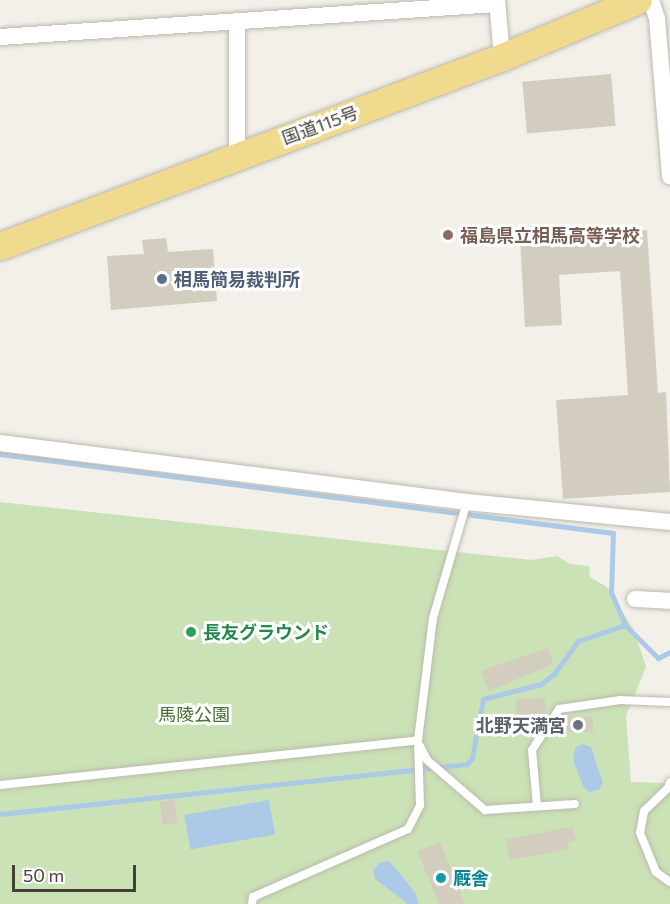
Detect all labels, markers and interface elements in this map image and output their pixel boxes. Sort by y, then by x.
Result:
street label: 国道115号 [279,101,361,149]
place label: 福島県立相馬高等学校 [460,224,640,246]
marker: 福島県立相馬高等学校 [441,228,455,242]
place label: 相馬簡易裁判所 [174,268,300,290]
marker: 相馬簡易裁判所 [155,272,169,286]
place label: 長友グラウンド [203,621,329,643]
marker: 長友グラウンド [184,625,198,639]
park label: 馬陵公園 [158,703,230,725]
place label: 北野天満宮 [476,714,566,736]
marker: 北野天満宮 [571,718,585,732]
scale bar [15,853,140,891]
text: 50 m [23,864,64,886]
place label: 厩舎 [453,867,489,889]
marker: 厩舎 [434,871,448,885]

